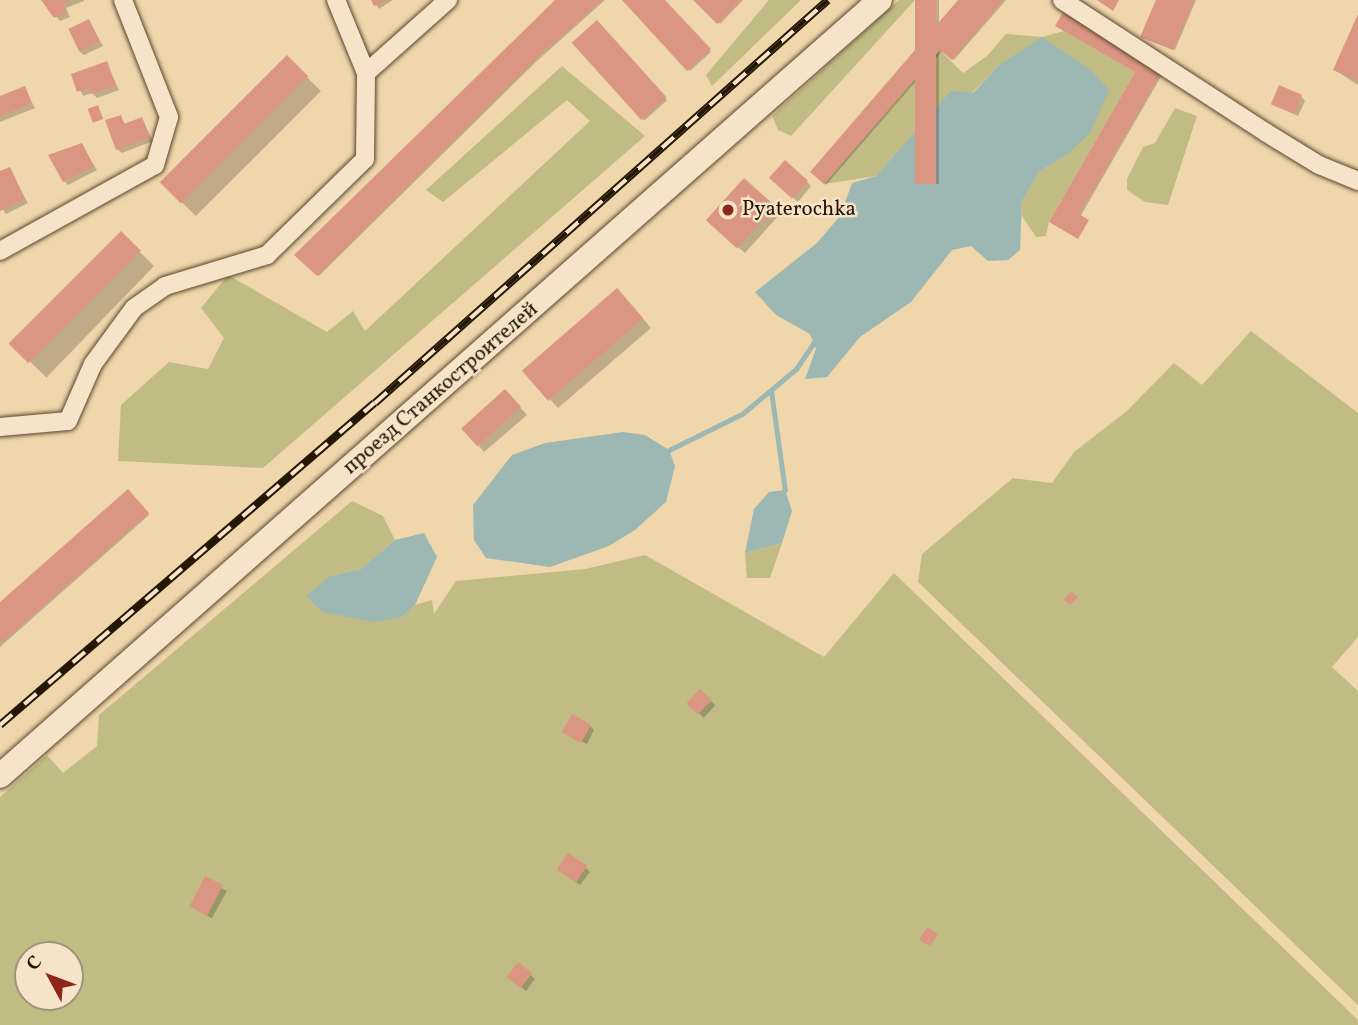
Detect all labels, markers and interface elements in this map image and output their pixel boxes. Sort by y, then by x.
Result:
place label: Pyaterochka [742,197,856,223]
marker: Pyaterochka [720,202,736,218]
street label: проезд Станкостроителей [338,298,544,480]
north arrow [14,941,84,1011]
text: С [21,950,48,977]

